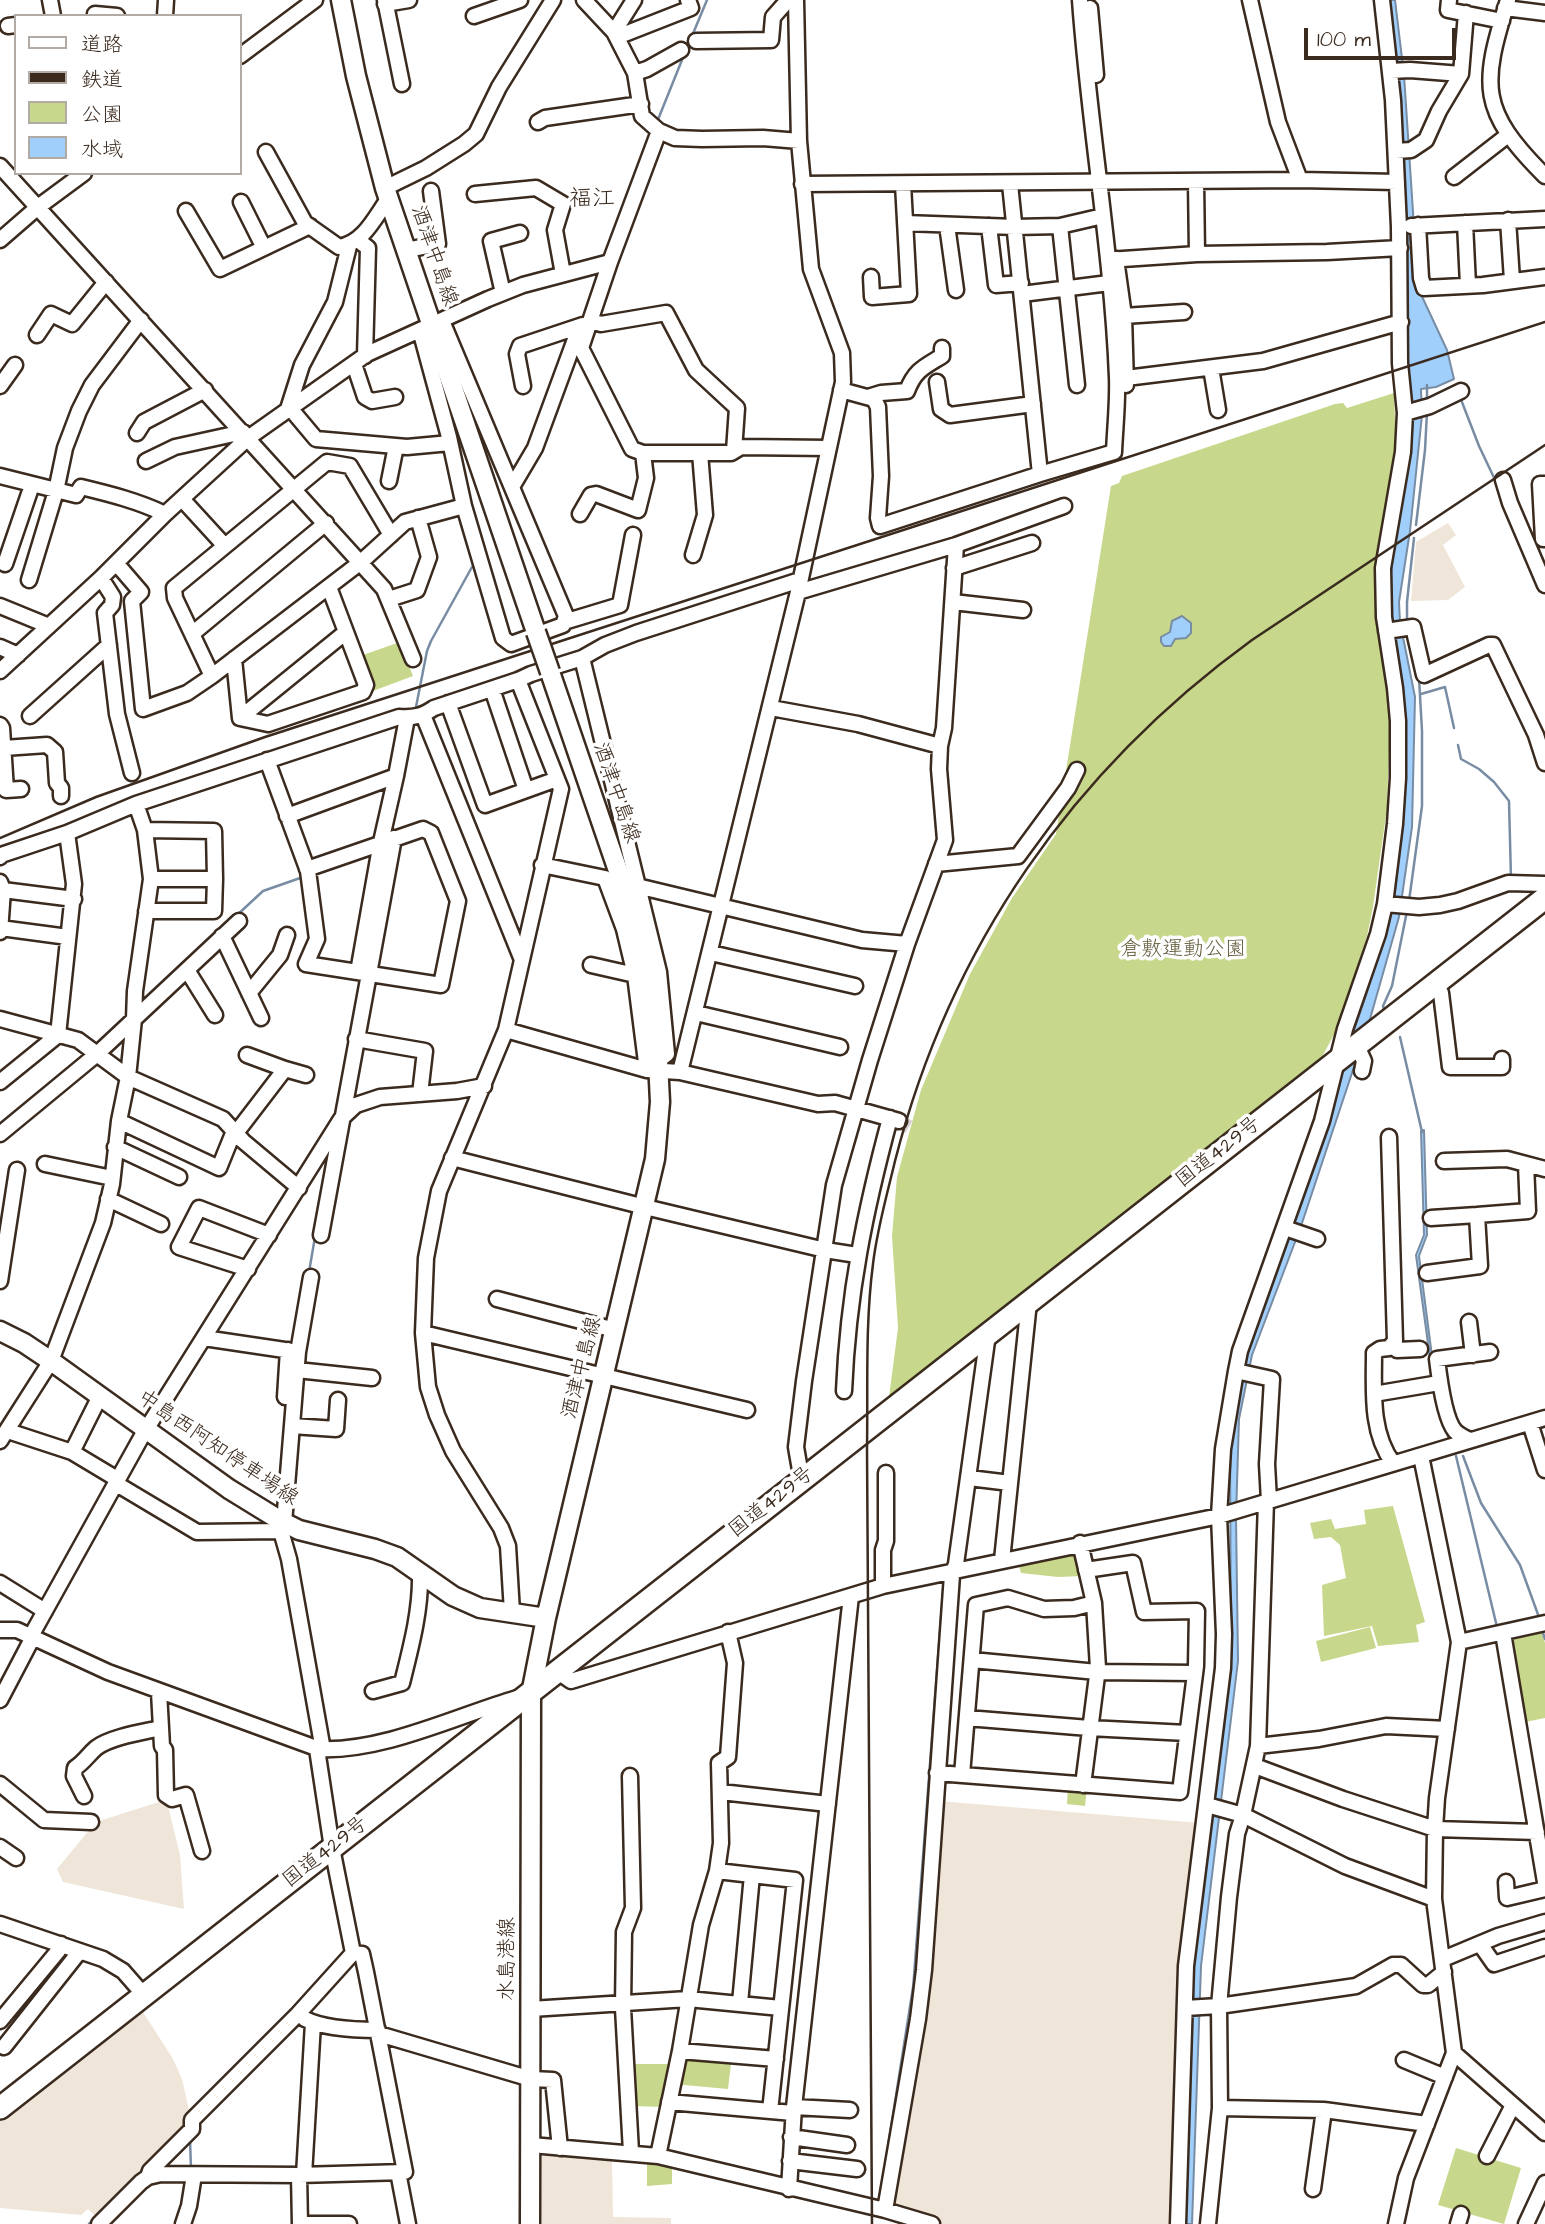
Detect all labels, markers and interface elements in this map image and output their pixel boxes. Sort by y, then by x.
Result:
legend [14,14,242,175]
scale bar [1307,14,1459,58]
text: 100 m [1317,25,1371,54]
text: 道路 [81,30,123,59]
text: 鉄道 [81,65,123,94]
text: 公園 [81,100,123,129]
text: 水域 [81,135,123,164]
district label: 福江 [569,186,615,214]
street label: 酒津中島線 [404,202,462,310]
street label: 酒津中島線 [586,739,644,847]
park label: 倉敷運動公園 [1120,938,1246,964]
street label: 国道429号 [1171,1112,1267,1194]
street label: 酒津中島線 [558,1314,608,1422]
street label: 中島西阿知停車場線 [132,1386,302,1512]
street label: 国道429号 [724,1462,820,1544]
street label: 国道429号 [278,1812,374,1894]
street label: 水島港線 [496,1917,522,2001]

